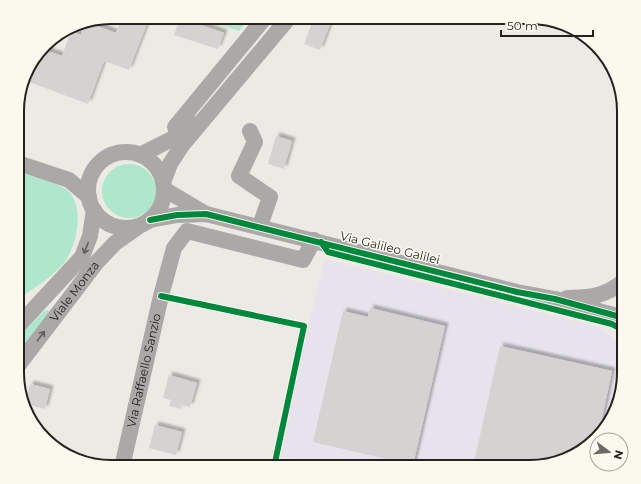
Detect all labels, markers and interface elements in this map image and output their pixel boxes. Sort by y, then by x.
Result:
scale bar [501,12,593,38]
text: 50 m [507,18,538,33]
street label: Via Galileo Galilei [339,228,441,267]
one-way arrow [81,242,89,254]
street label: Viale Monza [46,258,102,325]
street label: Via Raffaello Sanzio [123,312,164,429]
one-way arrow [37,331,45,342]
north arrow [589,432,629,472]
text: N [611,449,627,461]

